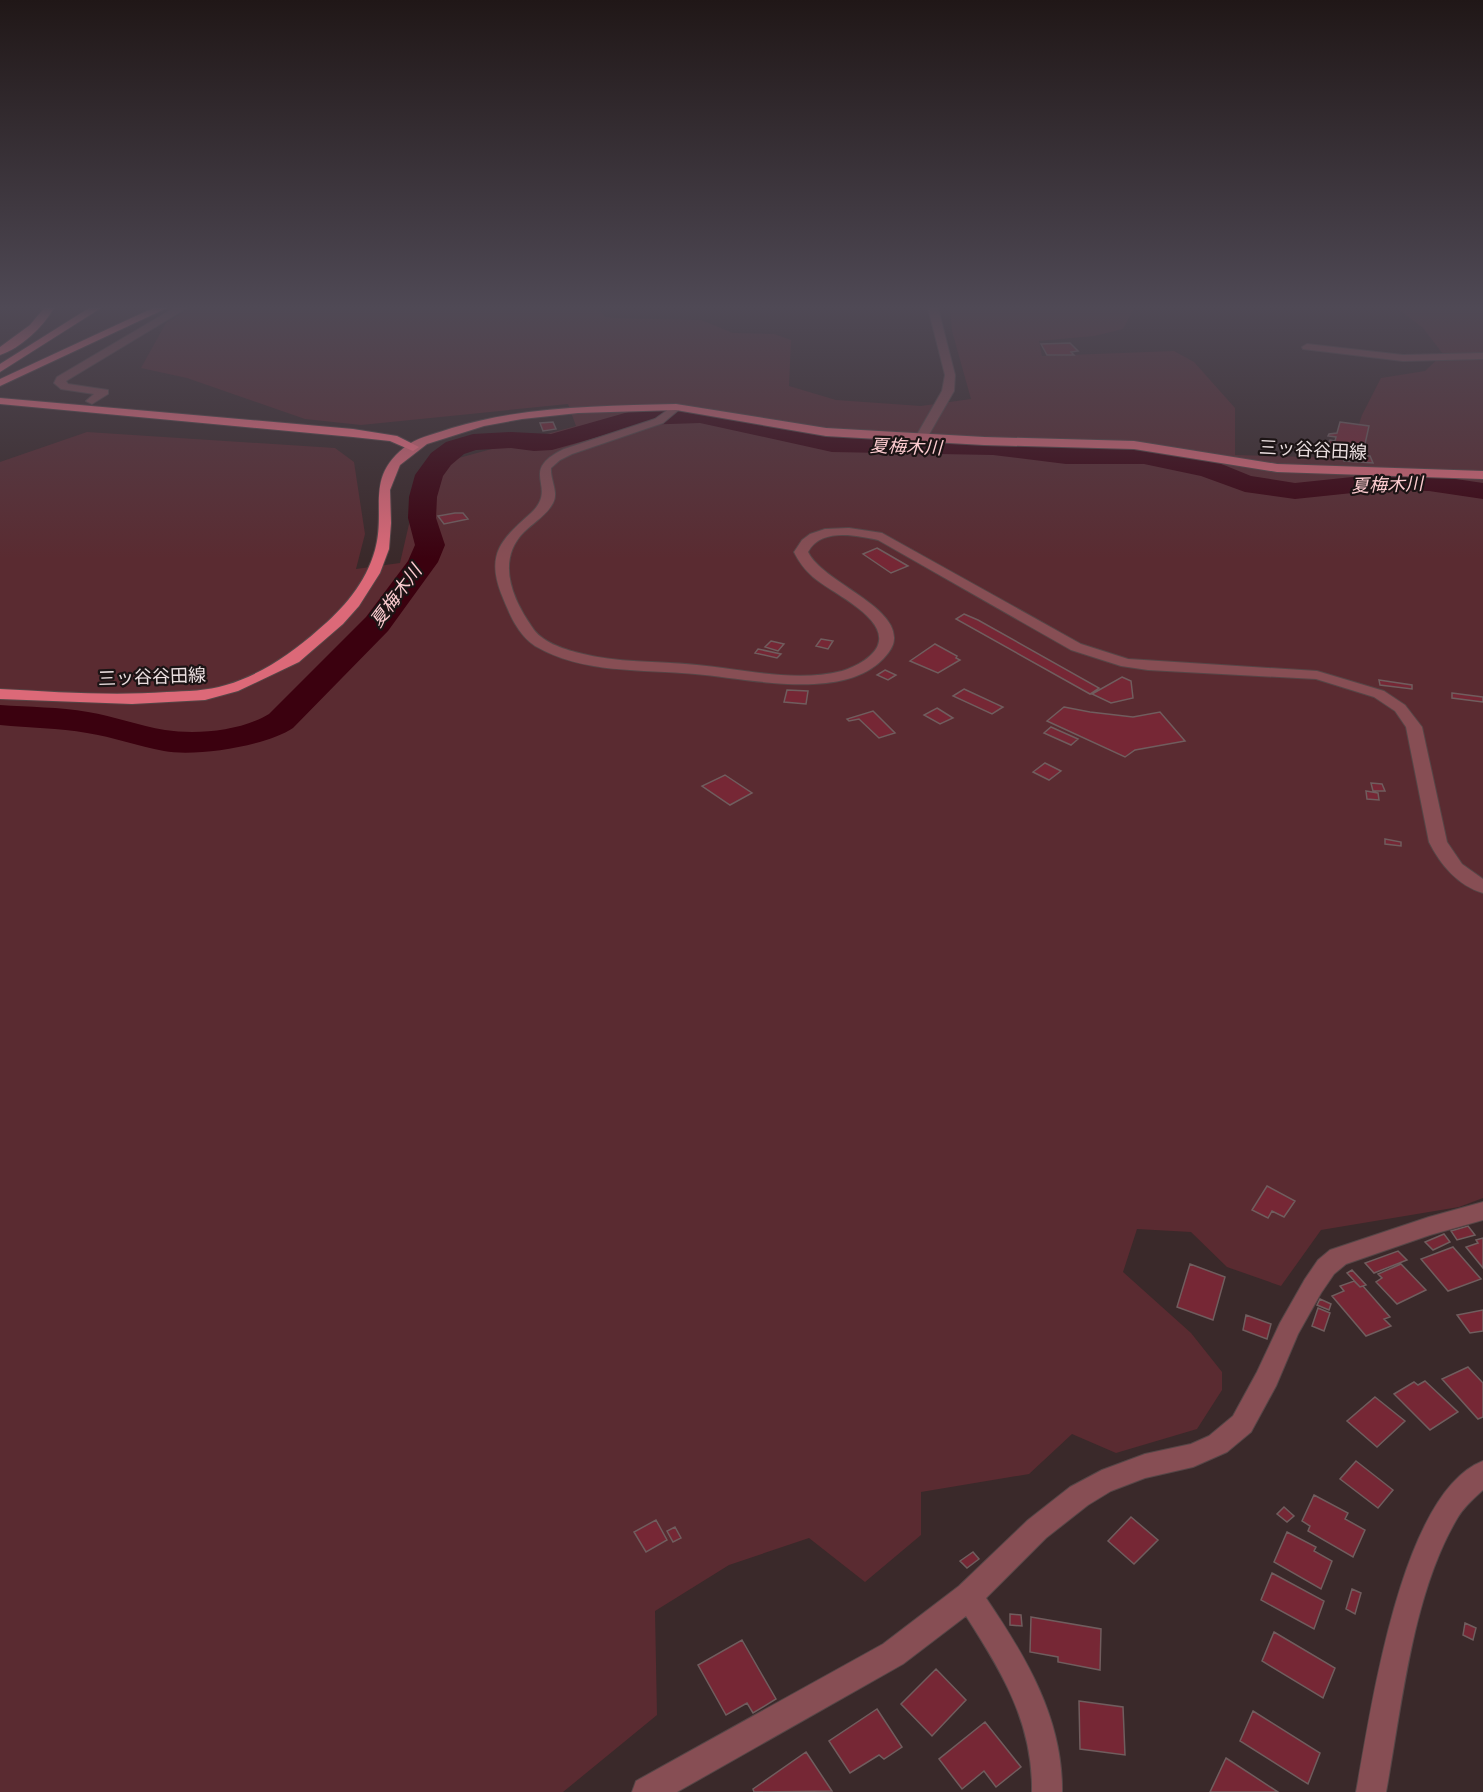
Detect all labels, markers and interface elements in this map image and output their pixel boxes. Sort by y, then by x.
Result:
water label: 夏梅木川 [870,433,944,461]
street label: 三ッ谷谷田線 [1258,434,1368,466]
water label: 夏梅木川 [1351,471,1425,499]
water label: 夏梅木川 [364,558,429,633]
street label: 三ッ谷谷田線 [98,662,206,692]

